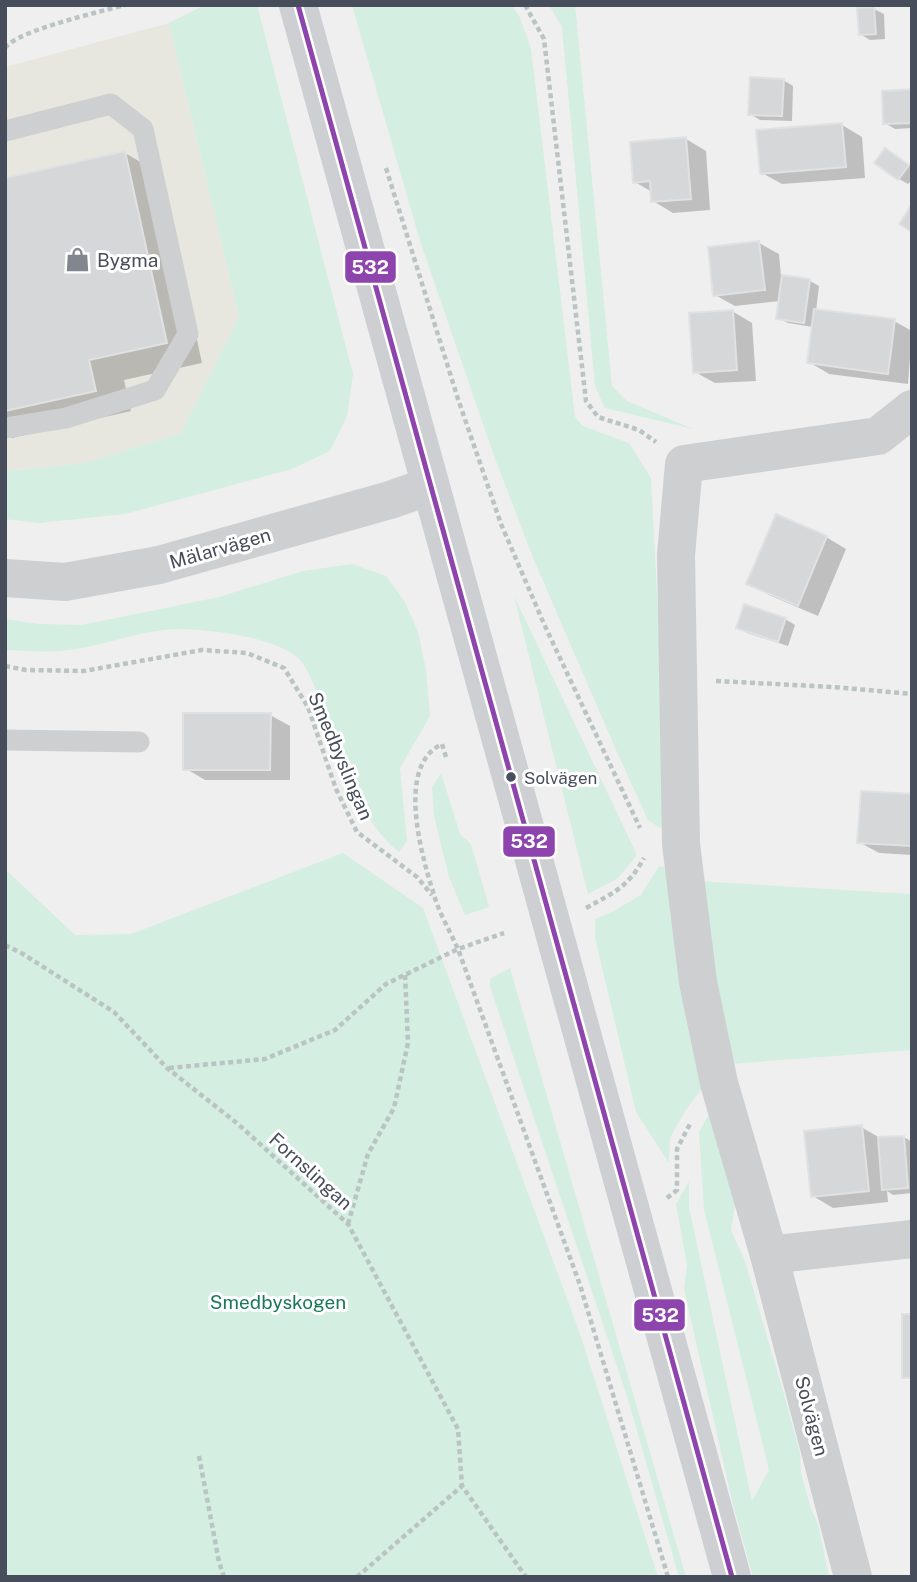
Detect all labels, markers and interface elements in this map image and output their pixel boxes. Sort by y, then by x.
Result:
shop icon: Bygma [63,246,91,274]
place label: Bygma [97,249,158,271]
line badge: 532 [344,250,397,284]
text: 532 [351,256,389,278]
street label: Mälarvägen [167,523,273,573]
street label: Smedbyslingan [304,689,378,823]
place label: Solvägen [524,768,597,788]
marker: Solvägen [504,770,518,784]
line badge: 532 [502,825,556,858]
text: 532 [510,830,548,852]
street label: Fornslingan [265,1128,357,1214]
park label: Smedbyskogen [210,1291,346,1313]
line badge: 532 [633,1298,686,1332]
text: 532 [641,1304,679,1326]
street label: Solvägen [791,1374,833,1458]

